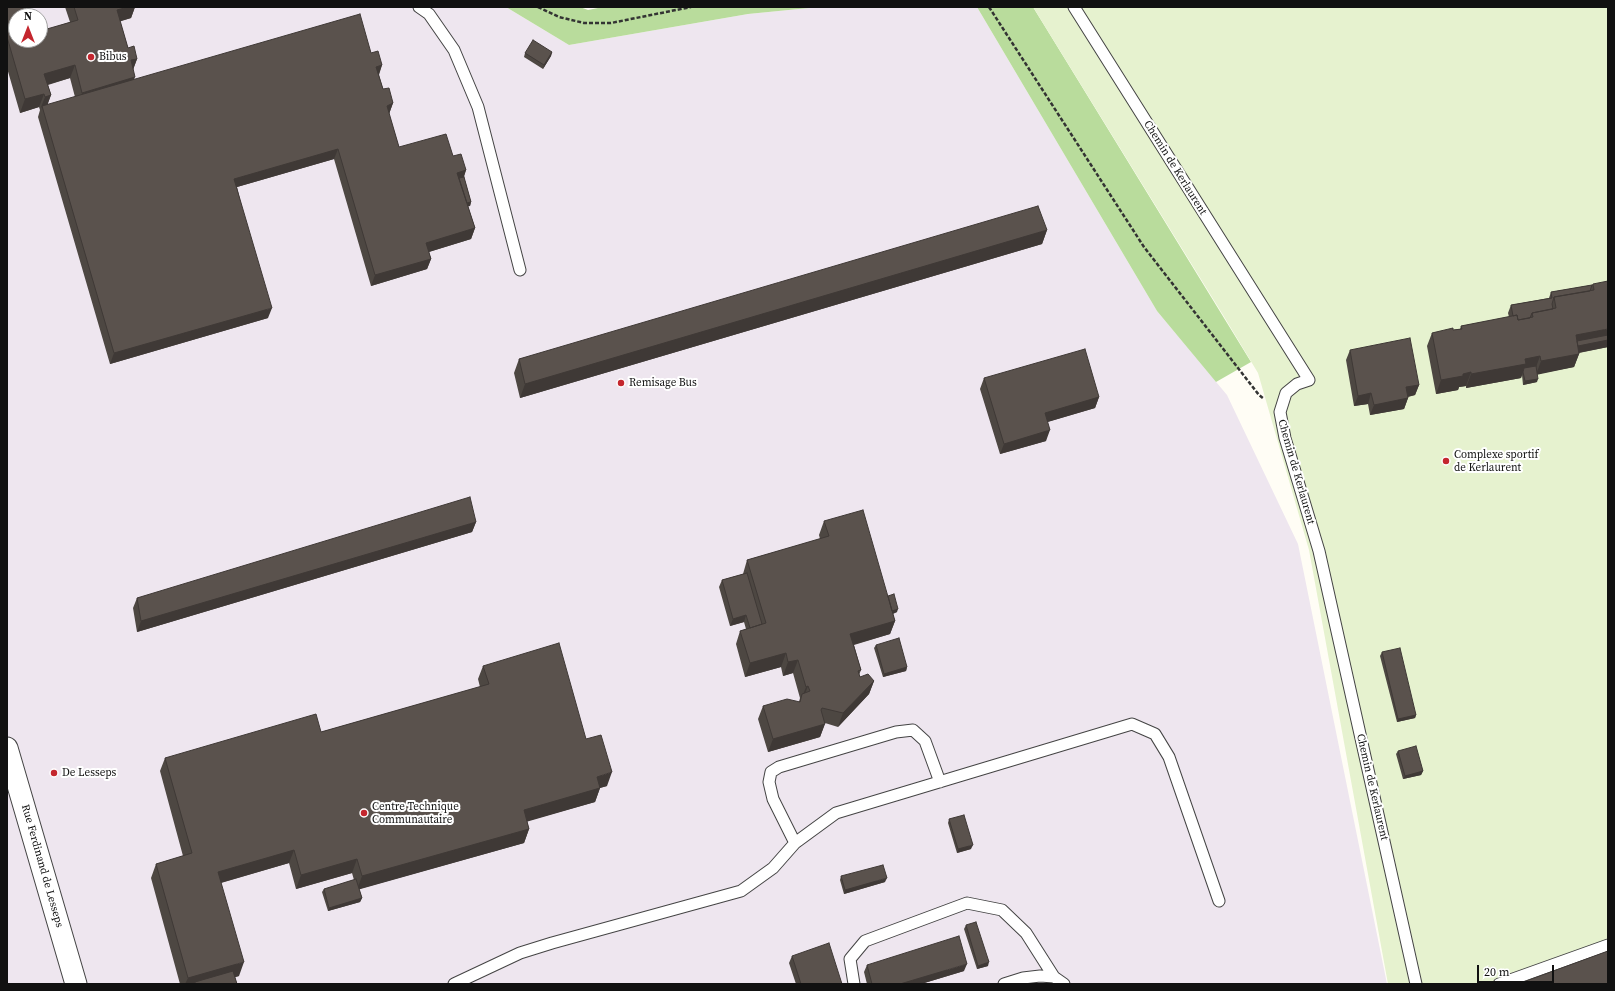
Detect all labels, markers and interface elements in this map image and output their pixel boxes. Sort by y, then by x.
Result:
north arrow [8,8,48,48]
text: N [24,9,32,24]
place label: Bibus [99,50,127,64]
marker: Bibus [86,52,96,62]
street label: Chemin de Kerlaurent [1141,118,1209,218]
place label: Remisage Bus [629,376,697,390]
marker: Remisage Bus [616,378,626,388]
street label: Chemin de Kerlaurent [1275,418,1317,526]
place label: Complexe sportif de Kerlaurent [1454,448,1538,474]
marker: Complexe sportif de Kerlaurent [1441,456,1451,466]
street label: Chemin de Kerlaurent [1353,733,1391,841]
place label: De Lesseps [62,766,116,780]
marker: De Lesseps [49,768,59,778]
place label: Centre Technique Communautaire [372,800,459,826]
street label: Rue Ferdinand de Lesseps [18,803,66,929]
marker: Centre Technique Communautaire [359,808,369,818]
scale bar [1479,957,1556,983]
text: 20 m [1484,964,1510,980]

